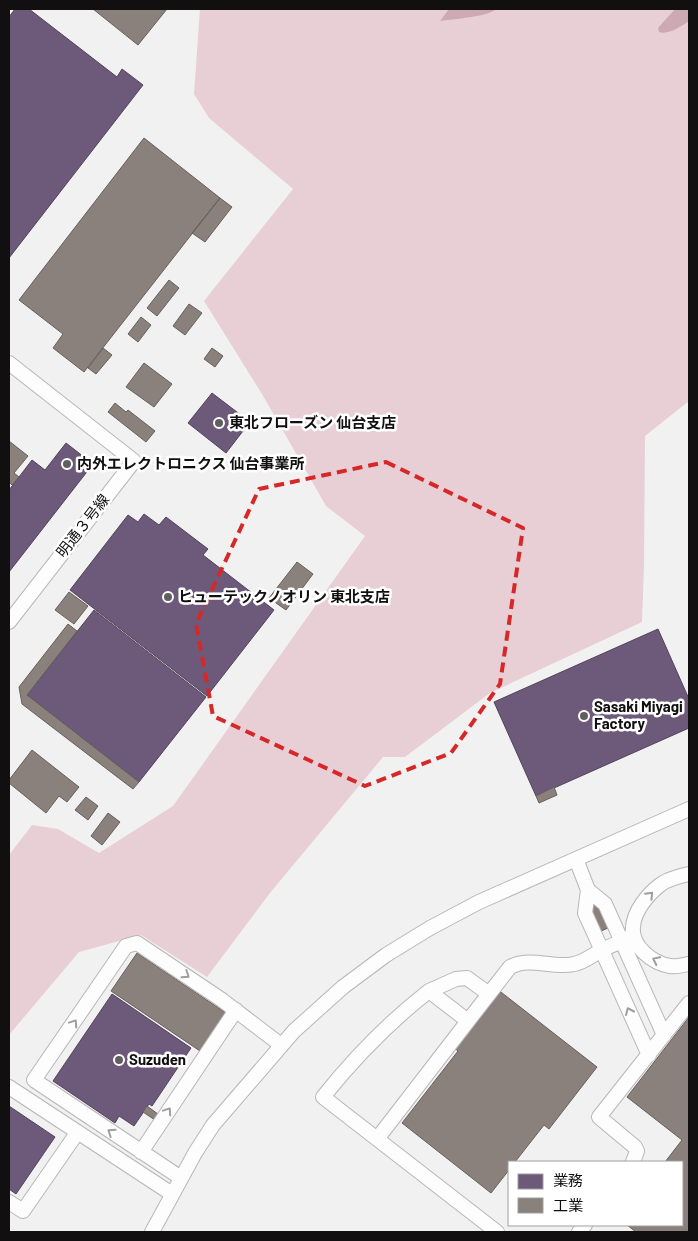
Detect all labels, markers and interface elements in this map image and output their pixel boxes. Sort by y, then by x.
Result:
place label: 東北フローズン 仙台支店 [229,413,396,431]
marker: 東北フローズン 仙台支店 [213,417,225,429]
place label: 内外エレクトロニクス 仙台事業所 [77,454,305,472]
marker: 内外エレクトロニクス 仙台事業所 [61,458,73,470]
street label: 明通３号線 [52,490,112,560]
place label: ヒューテックノオリン 東北支店 [178,587,390,605]
marker: ヒューテックノオリン 東北支店 [162,591,174,603]
place label: Sasaki Miyagi Factory [594,697,683,732]
marker: Sasaki Miyagi Factory [578,710,590,722]
one-way arrow [644,892,653,901]
one-way arrow [652,956,661,966]
one-way arrow [180,969,189,978]
one-way arrow [625,1007,635,1016]
one-way arrow [68,1019,77,1028]
place label: Suzuden [129,1050,186,1068]
marker: Suzuden [113,1054,125,1066]
one-way arrow [162,1108,172,1117]
one-way arrow [107,1129,117,1138]
legend [508,1161,683,1226]
text: 業務 [553,1171,583,1189]
text: 工業 [553,1196,583,1214]

